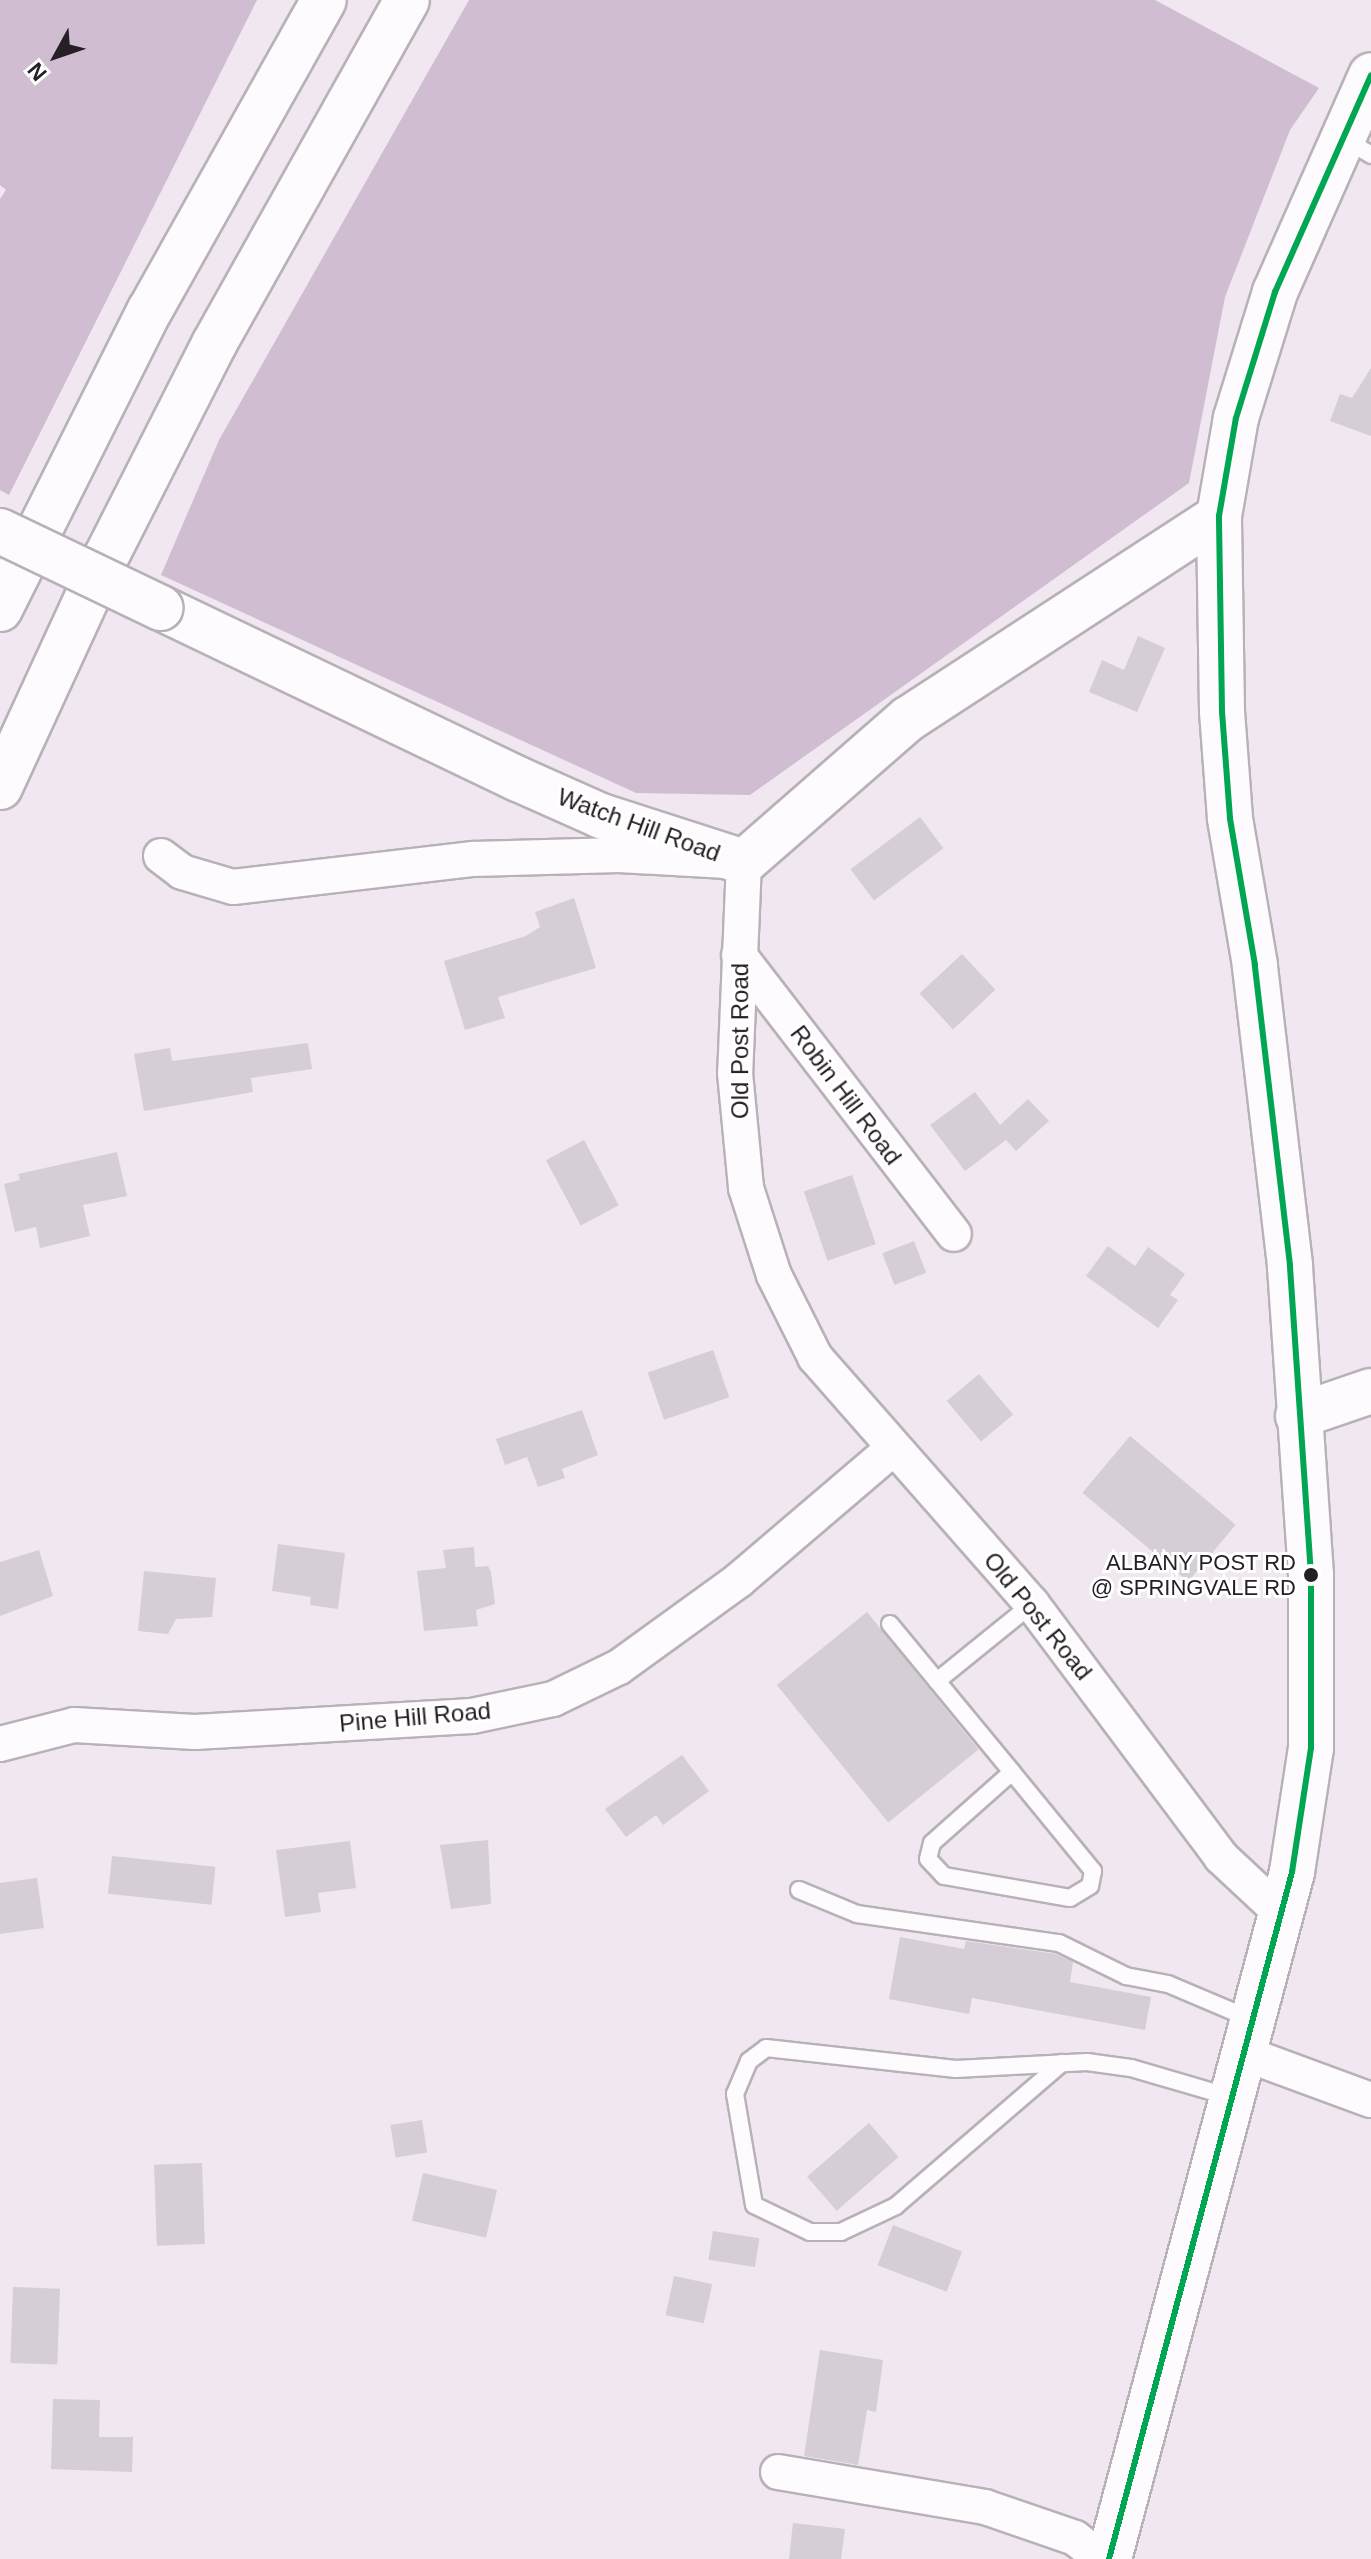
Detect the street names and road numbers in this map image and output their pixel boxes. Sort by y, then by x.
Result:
street label: Watch Hill Road [554,782,724,868]
street label: Old Post Road [726,963,754,1119]
street label: Robin Hill Road [784,1020,908,1170]
street label: Old Post Road [978,1546,1098,1686]
street label: Pine Hill Road [338,1696,492,1738]

